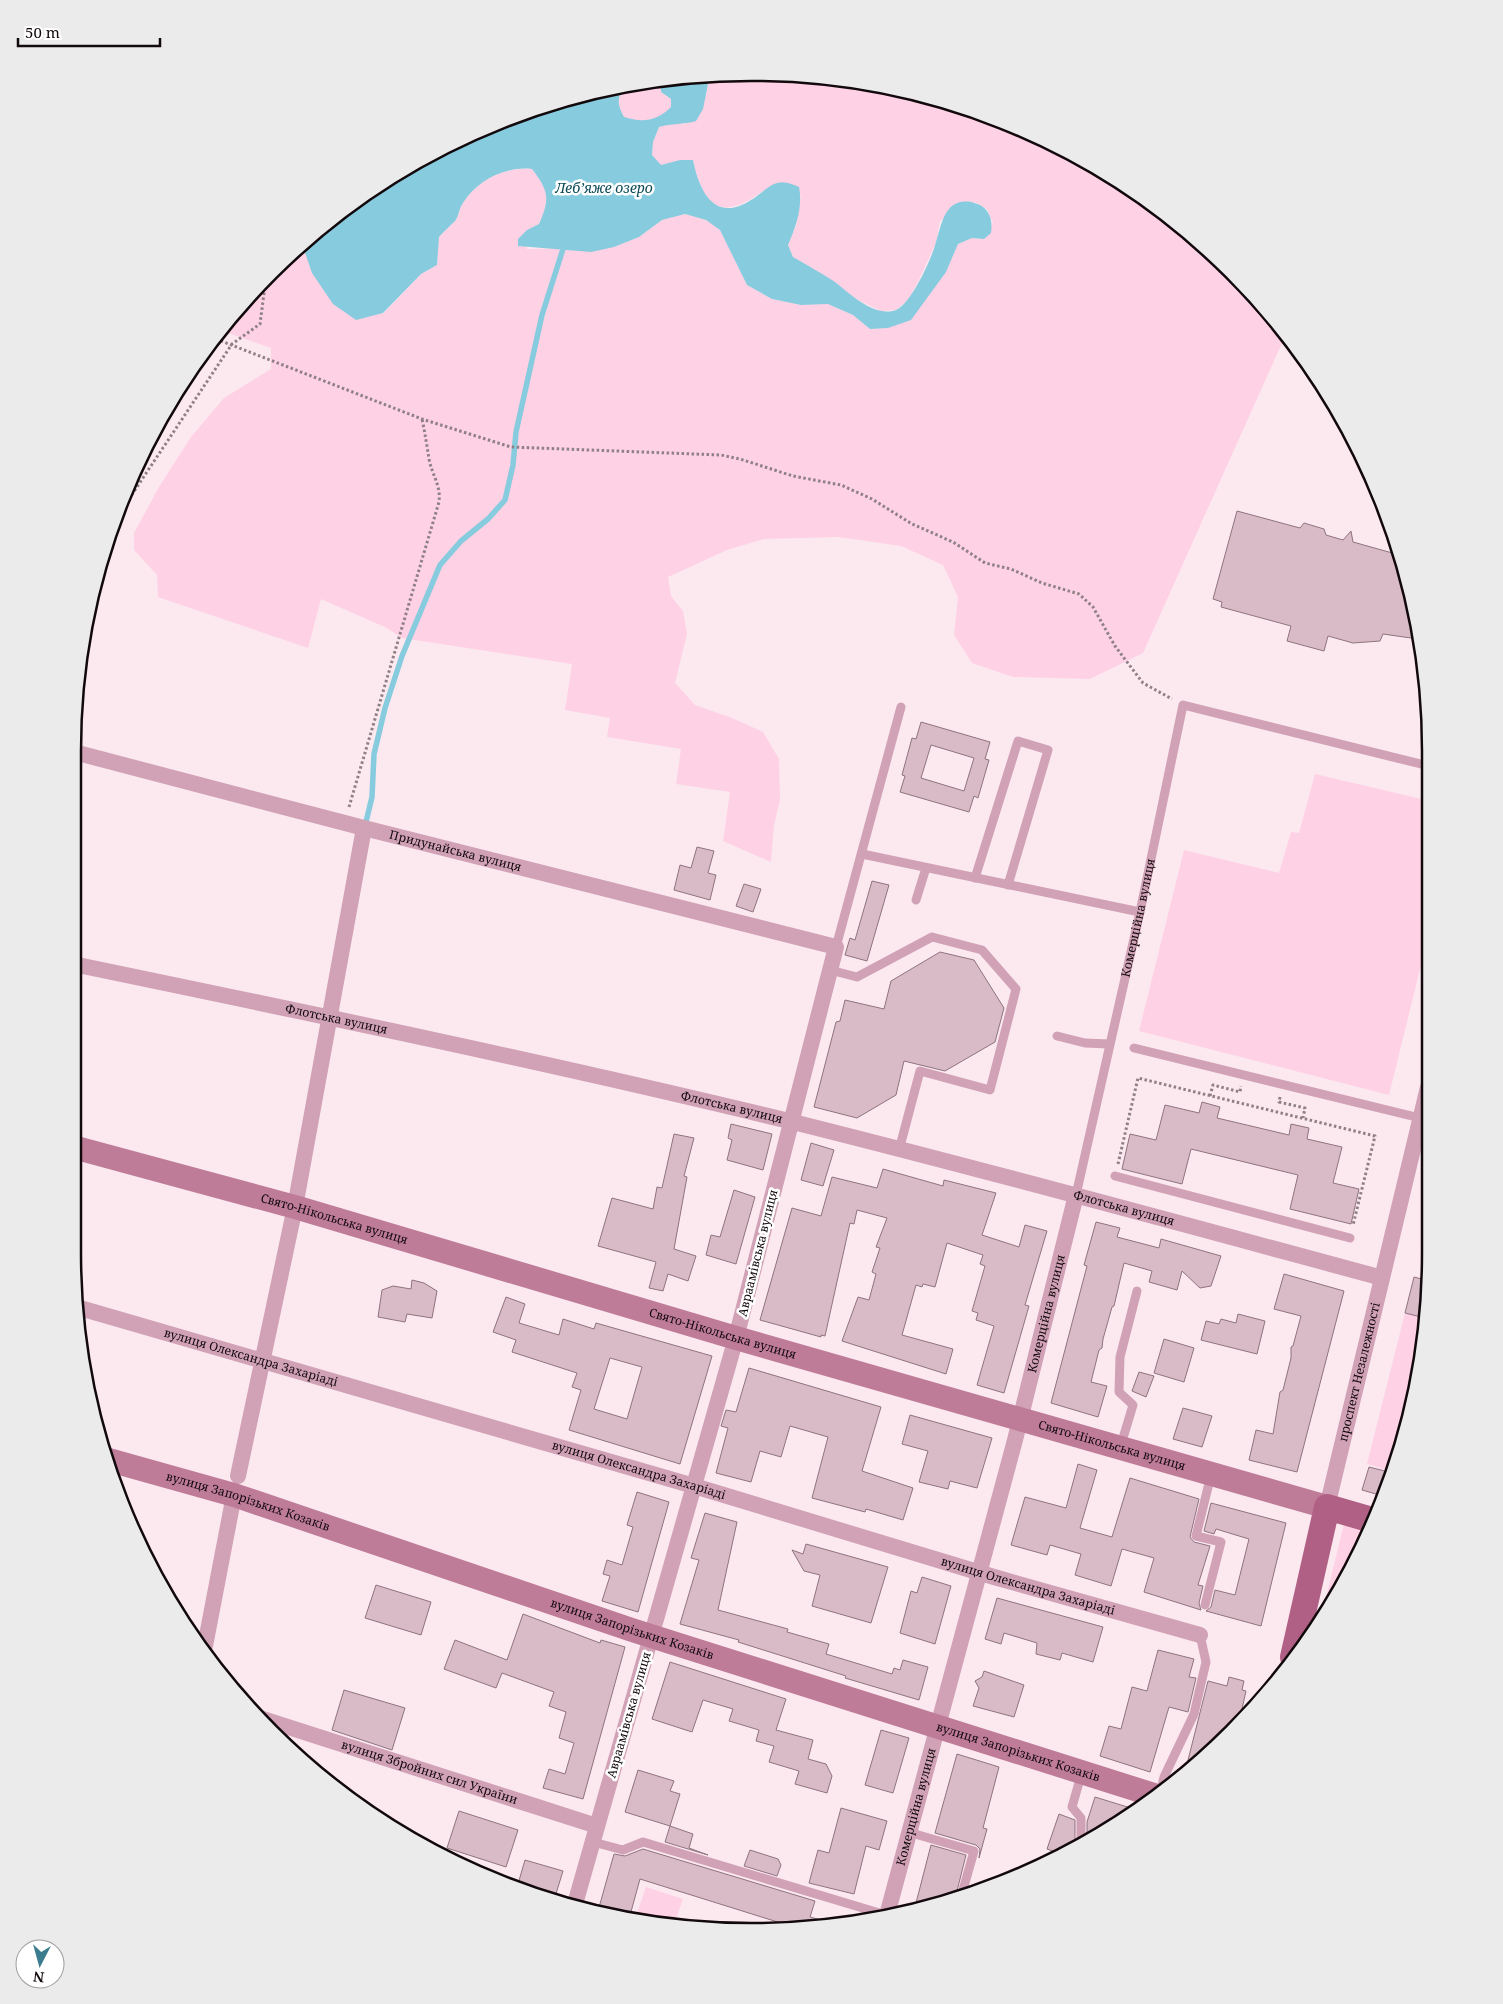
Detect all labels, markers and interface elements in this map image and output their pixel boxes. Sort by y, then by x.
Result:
scale bar [18,15,160,47]
text: 50 m [25,22,60,42]
water label: Леб’яже озеро [554,178,653,197]
street label: Придунайська вулиця [388,826,523,875]
street label: Комерційна вулиця [1116,857,1159,979]
street label: Флотська вулиця [284,999,389,1038]
street label: Флотська вулиця [679,1087,785,1127]
street label: Флотська вулиця [1071,1186,1177,1229]
street label: Авраамівська вулиця [734,1188,782,1318]
street label: Свято-Нікольська вулиця [259,1189,410,1248]
street label: Комерційна вулиця [1023,1253,1069,1375]
street label: проспект Незалежності [1334,1300,1384,1443]
street label: Свято-Нікольська вулиця [647,1304,799,1363]
street label: вулиця Олександра Захаріаді [162,1324,340,1390]
street label: Свято-Нікольська вулиця [1036,1416,1188,1474]
street label: вулиця Олександра Захаріаді [550,1436,728,1503]
street label: вулиця Запорізьких Козаків [164,1467,332,1535]
street label: вулиця Олександра Захаріаді [939,1552,1117,1619]
street label: вулиця Запорізьких Козаків [549,1594,716,1663]
street label: Авраамівська вулиця [602,1650,655,1780]
street label: вулиця Запорізьких Козаків [934,1718,1103,1786]
street label: вулиця Збройних сил України [339,1736,520,1808]
street label: Комерційна вулиця [892,1746,940,1867]
north arrow [15,1939,65,1989]
text: N [32,1967,45,1987]

